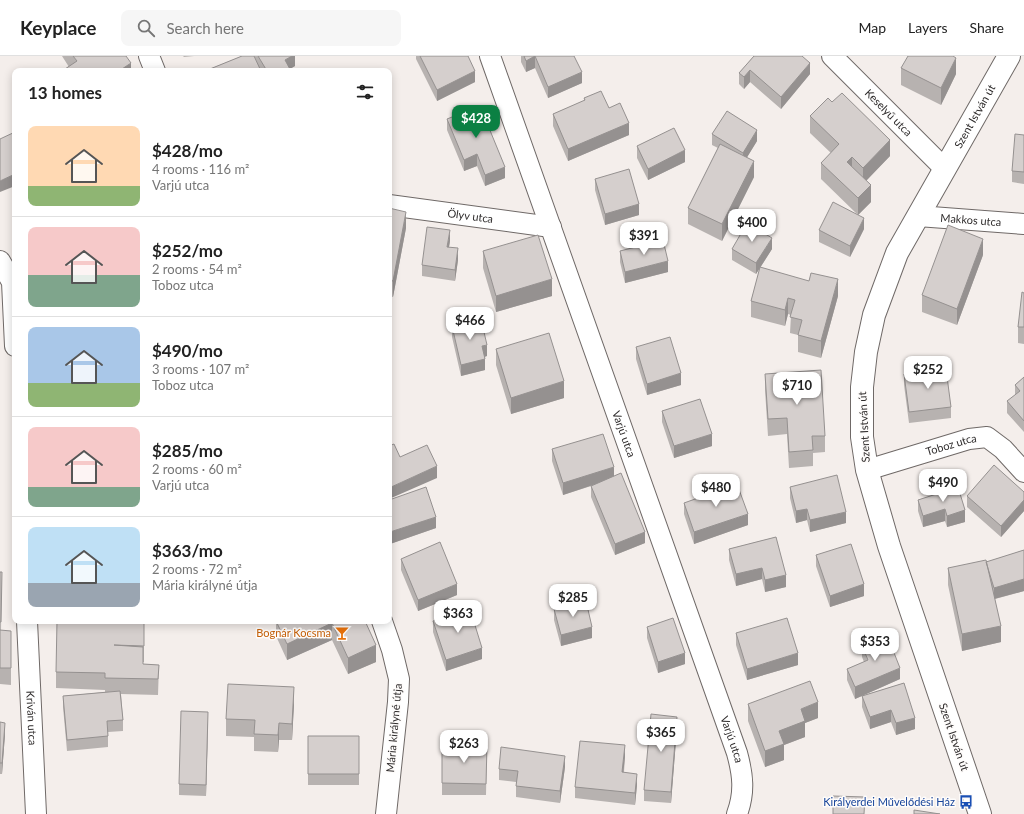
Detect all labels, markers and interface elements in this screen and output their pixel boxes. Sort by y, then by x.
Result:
search box [121,10,401,46]
text: Keyplace [20,16,97,39]
icon: search [135,17,157,39]
text: Search here [167,19,244,37]
text: Map [858,19,886,36]
text: Layers [908,19,948,36]
text: Share [970,19,1004,36]
icon: filters [354,81,376,103]
text: 13 homes [28,82,102,103]
street label: Szent István út [951,82,998,150]
street label: Keselyű utca [863,86,915,138]
pin: $428 [452,105,500,139]
text: $428 [461,110,491,126]
text: $428/mo [152,140,223,161]
icon: home [60,142,108,190]
text: 4 rooms · 116 m² [152,161,249,177]
text: Varjú utca [152,177,209,193]
street label: Ölyv utca [447,206,494,225]
pin: $400 [728,209,776,243]
street label: Makkos utca [940,211,1002,228]
text: $400 [737,214,767,230]
pin: $391 [620,222,668,256]
text: $391 [629,227,659,243]
text: $252/mo [152,240,223,261]
icon: home [60,243,108,291]
text: 2 rooms · 54 m² [152,261,242,277]
text: Toboz utca [152,277,214,293]
pin: $466 [446,307,494,341]
text: $466 [455,312,485,328]
text: $490/mo [152,340,223,361]
icon: home [60,343,108,391]
pin: $252 [904,356,952,390]
text: 3 rooms · 107 m² [152,361,249,377]
text: $252 [913,361,943,377]
pin: $710 [773,372,821,406]
text: Toboz utca [152,377,214,393]
text: $710 [782,377,812,393]
street label: Szent István út [855,391,872,463]
street label: Varjú utca [610,409,639,459]
street label: Toboz utca [924,431,977,458]
text: $285/mo [152,440,223,461]
icon: home [60,443,108,491]
text: 2 rooms · 60 m² [152,461,242,477]
pin: $490 [919,469,967,503]
pin: $480 [692,474,740,508]
text: $490 [928,474,958,490]
text: Varjú utca [152,477,209,493]
text: $480 [701,479,731,495]
text: $363/mo [152,540,223,561]
icon: home [60,543,108,591]
text: 2 rooms · 72 m² [152,561,242,577]
text: Mária királyné útja [152,577,258,593]
pin: $285 [549,584,597,618]
text: $285 [558,589,588,605]
pin: $363 [434,600,482,634]
text: $363 [443,605,473,621]
bar icon: Bognár Kocsma [334,625,350,641]
place label: Bognár Kocsma [256,626,331,639]
pin: $353 [851,628,899,662]
text: $353 [860,633,890,649]
street label: Mária királyné útja [383,683,404,773]
street label: Kriván utca [24,690,40,746]
street label: Szent István út [937,701,972,773]
street label: Varjú utca [718,714,746,764]
pin: $365 [637,719,685,753]
text: $365 [646,724,676,740]
pin: $263 [440,730,488,764]
text: $263 [449,735,479,751]
bus stop icon: Királyerdei Művelődési Ház [958,794,974,810]
place label: Királyerdei Művelődési Ház [823,795,955,808]

